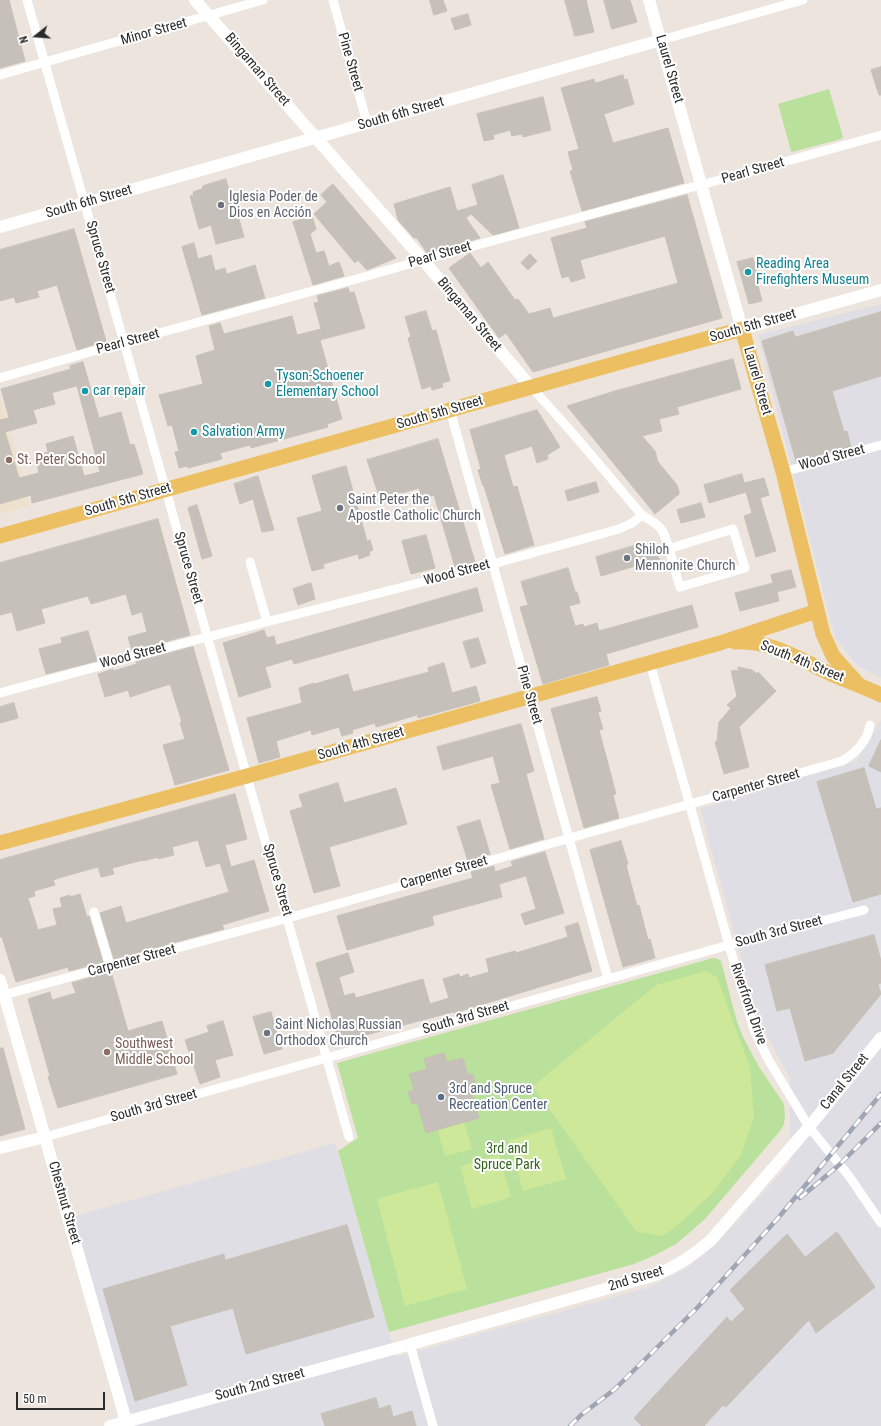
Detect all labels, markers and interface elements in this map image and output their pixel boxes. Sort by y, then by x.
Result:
street label: Minor Street [119,15,189,49]
north arrow [16,16,56,56]
street label: Bingaman Street [221,30,293,110]
street label: Pine Street [334,31,366,93]
street label: Laurel Street [651,33,687,105]
text: N [17,35,31,45]
street label: South 6th Street [356,94,446,134]
street label: Pearl Street [720,154,786,188]
street label: South 6th Street [44,182,134,222]
place label: Iglesia Poder de Dios en Acción [229,189,318,222]
marker: Iglesia Poder de Dios en Acción [216,200,226,210]
street label: Spruce Street [82,219,118,295]
street label: Pearl Street [407,238,473,272]
place label: Reading Area Firefighters Museum [756,256,869,288]
marker: Reading Area Firefighters Museum [743,267,753,277]
street label: Bingaman Street [433,275,505,355]
street label: South 5th Street [708,306,798,346]
street label: Pearl Street [95,326,161,358]
street label: Laurel Street [739,345,775,417]
place label: Tyson-Schoener Elementary School [276,368,379,400]
marker: Tyson-Schoener Elementary School [263,379,273,389]
place label: car repair [93,383,145,399]
marker: car repair [80,386,90,396]
street label: South 5th Street [395,393,485,433]
place label: Salvation Army [202,424,285,440]
marker: Salvation Army [189,427,199,437]
street label: Wood Street [797,441,867,475]
place label: St. Peter School [17,452,105,468]
marker: St. Peter School [4,455,14,465]
street label: South 5th Street [83,480,173,520]
place label: Saint Peter the Apostle Catholic Church [348,492,481,524]
marker: Saint Peter the Apostle Catholic Church [335,503,345,513]
street label: Spruce Street [170,530,206,606]
place label: Shiloh Mennonite Church [635,542,735,574]
marker: Shiloh Mennonite Church [622,553,632,563]
street label: Wood Street [422,556,492,590]
street label: South 4th Street [758,638,846,686]
street label: Wood Street [98,639,168,673]
street label: Pine Street [513,664,545,726]
street label: South 4th Street [316,724,406,764]
street label: Carpenter Street [710,766,802,806]
street label: Spruce Street [259,842,295,918]
street label: Carpenter Street [398,853,490,893]
street label: South 3rd Street [734,912,824,952]
street label: Carpenter Street [86,941,178,981]
street label: Riverfront Drive [726,961,770,1047]
street label: South 3rd Street [421,998,511,1038]
place label: Saint Nicholas Russian Orthodox Church [275,1017,402,1050]
marker: Saint Nicholas Russian Orthodox Church [262,1028,272,1038]
place label: Southwest Middle School [115,1036,193,1068]
marker: Southwest Middle School [102,1047,112,1057]
street label: Canal Street [817,1051,873,1113]
place label: 3rd and Spruce Recreation Center [449,1081,547,1114]
street label: South 3rd Street [109,1086,199,1126]
marker: 3rd and Spruce Recreation Center [436,1092,446,1102]
park label: 3rd and Spruce Park [474,1141,540,1174]
street label: Chestnut Street [44,1160,84,1246]
street label: 2nd Street [606,1263,666,1295]
street label: South 2nd Street [213,1365,307,1405]
scale bar [18,1384,107,1410]
text: 50 m [23,1392,47,1406]

